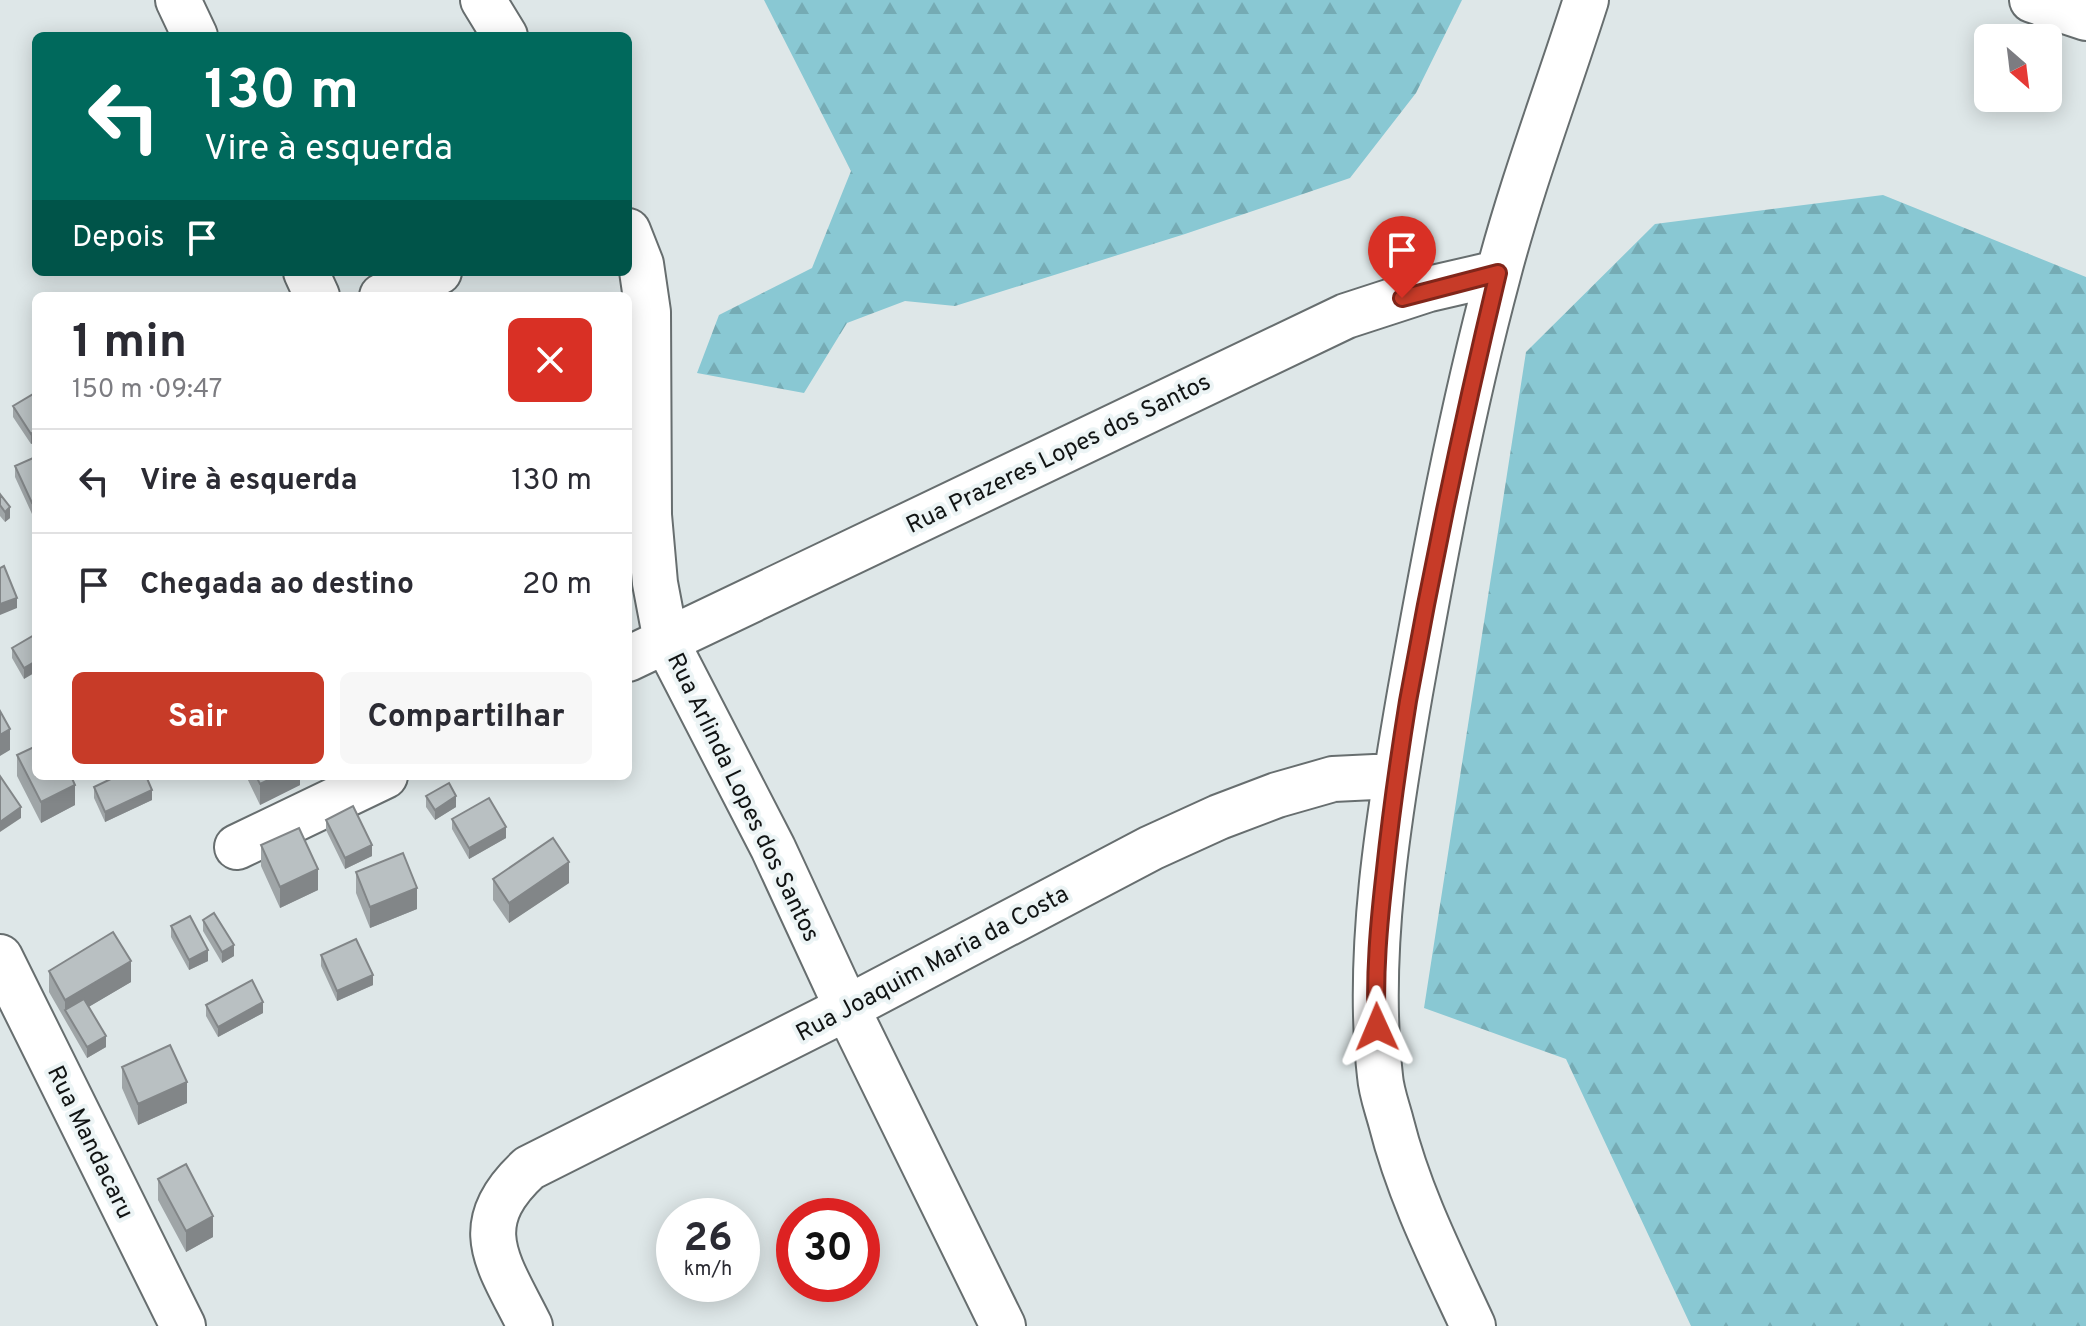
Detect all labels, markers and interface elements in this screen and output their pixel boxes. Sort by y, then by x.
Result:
north arrow [1974,24,2062,112]
map controls [1974,24,2062,112]
text: 130 m [204,58,359,128]
icon: left [72,64,176,168]
text: Vire à esquerda [204,127,453,173]
icon: arrive [180,216,224,260]
pin [1368,216,1436,298]
text: Depois [72,220,164,257]
icon: arrive [1380,228,1424,272]
text: 1 min [72,314,187,374]
button: close [508,318,592,402]
street label: Rua Prazeres Lopes dos Santos [902,368,1216,542]
text: 150 m · 09:47 [72,374,222,407]
icon: left [72,459,116,503]
text: Vire à esquerda [140,463,357,500]
text: 130 m [511,463,592,500]
icon: arrive [72,563,116,607]
text: Chegada ao destino [140,567,414,604]
text: 20 m [522,567,592,604]
street label: Rua Arlinda Lopes dos Santos [659,649,825,947]
button: Sair [72,672,324,764]
button: Compartilhar [340,672,592,764]
street label: Rua Joaquim Maria da Costa [791,880,1074,1050]
position arrow [1335,985,1419,1069]
street label: Rua Mandacaru [39,1061,139,1224]
speed limit sign: 30 [776,1198,880,1302]
text: 26 [683,1215,733,1265]
text: km/h [684,1257,732,1283]

